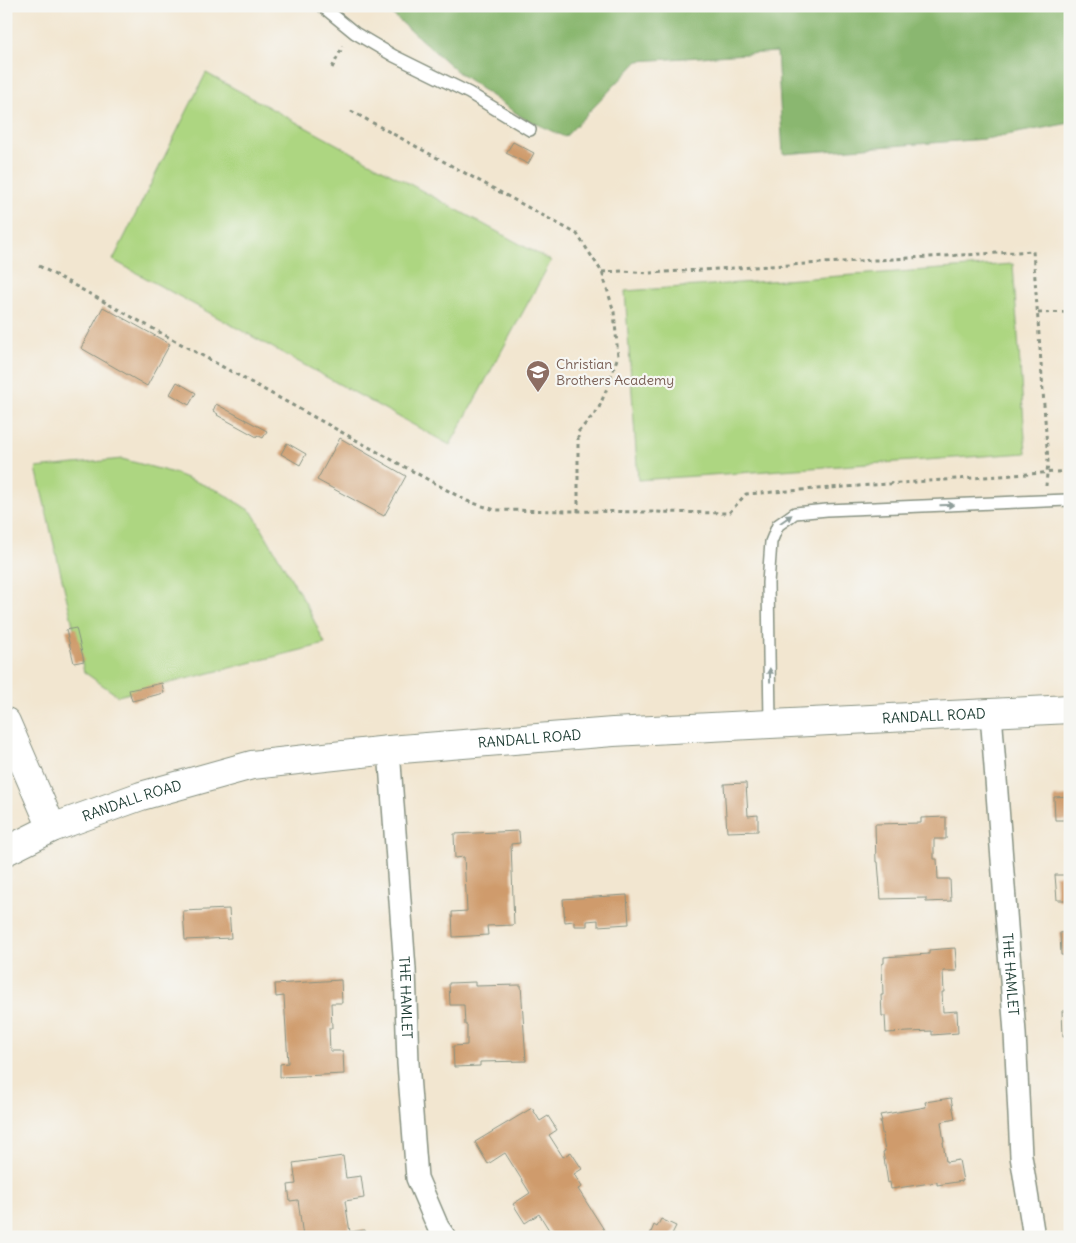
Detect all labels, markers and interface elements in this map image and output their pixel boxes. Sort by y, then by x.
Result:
place label: Christian Brothers Academy [556,355,674,389]
school or university icon: Christian Brothers Academy [525,359,551,393]
one-way arrow [939,501,955,509]
one-way arrow [780,514,793,524]
one-way arrow [766,667,774,683]
street label: RANDALL ROAD [882,704,986,727]
street label: RANDALL ROAD [477,726,582,752]
street label: RANDALL ROAD [80,776,184,825]
street label: THE HAMLET [999,932,1023,1016]
street label: THE HAMLET [395,955,416,1039]

